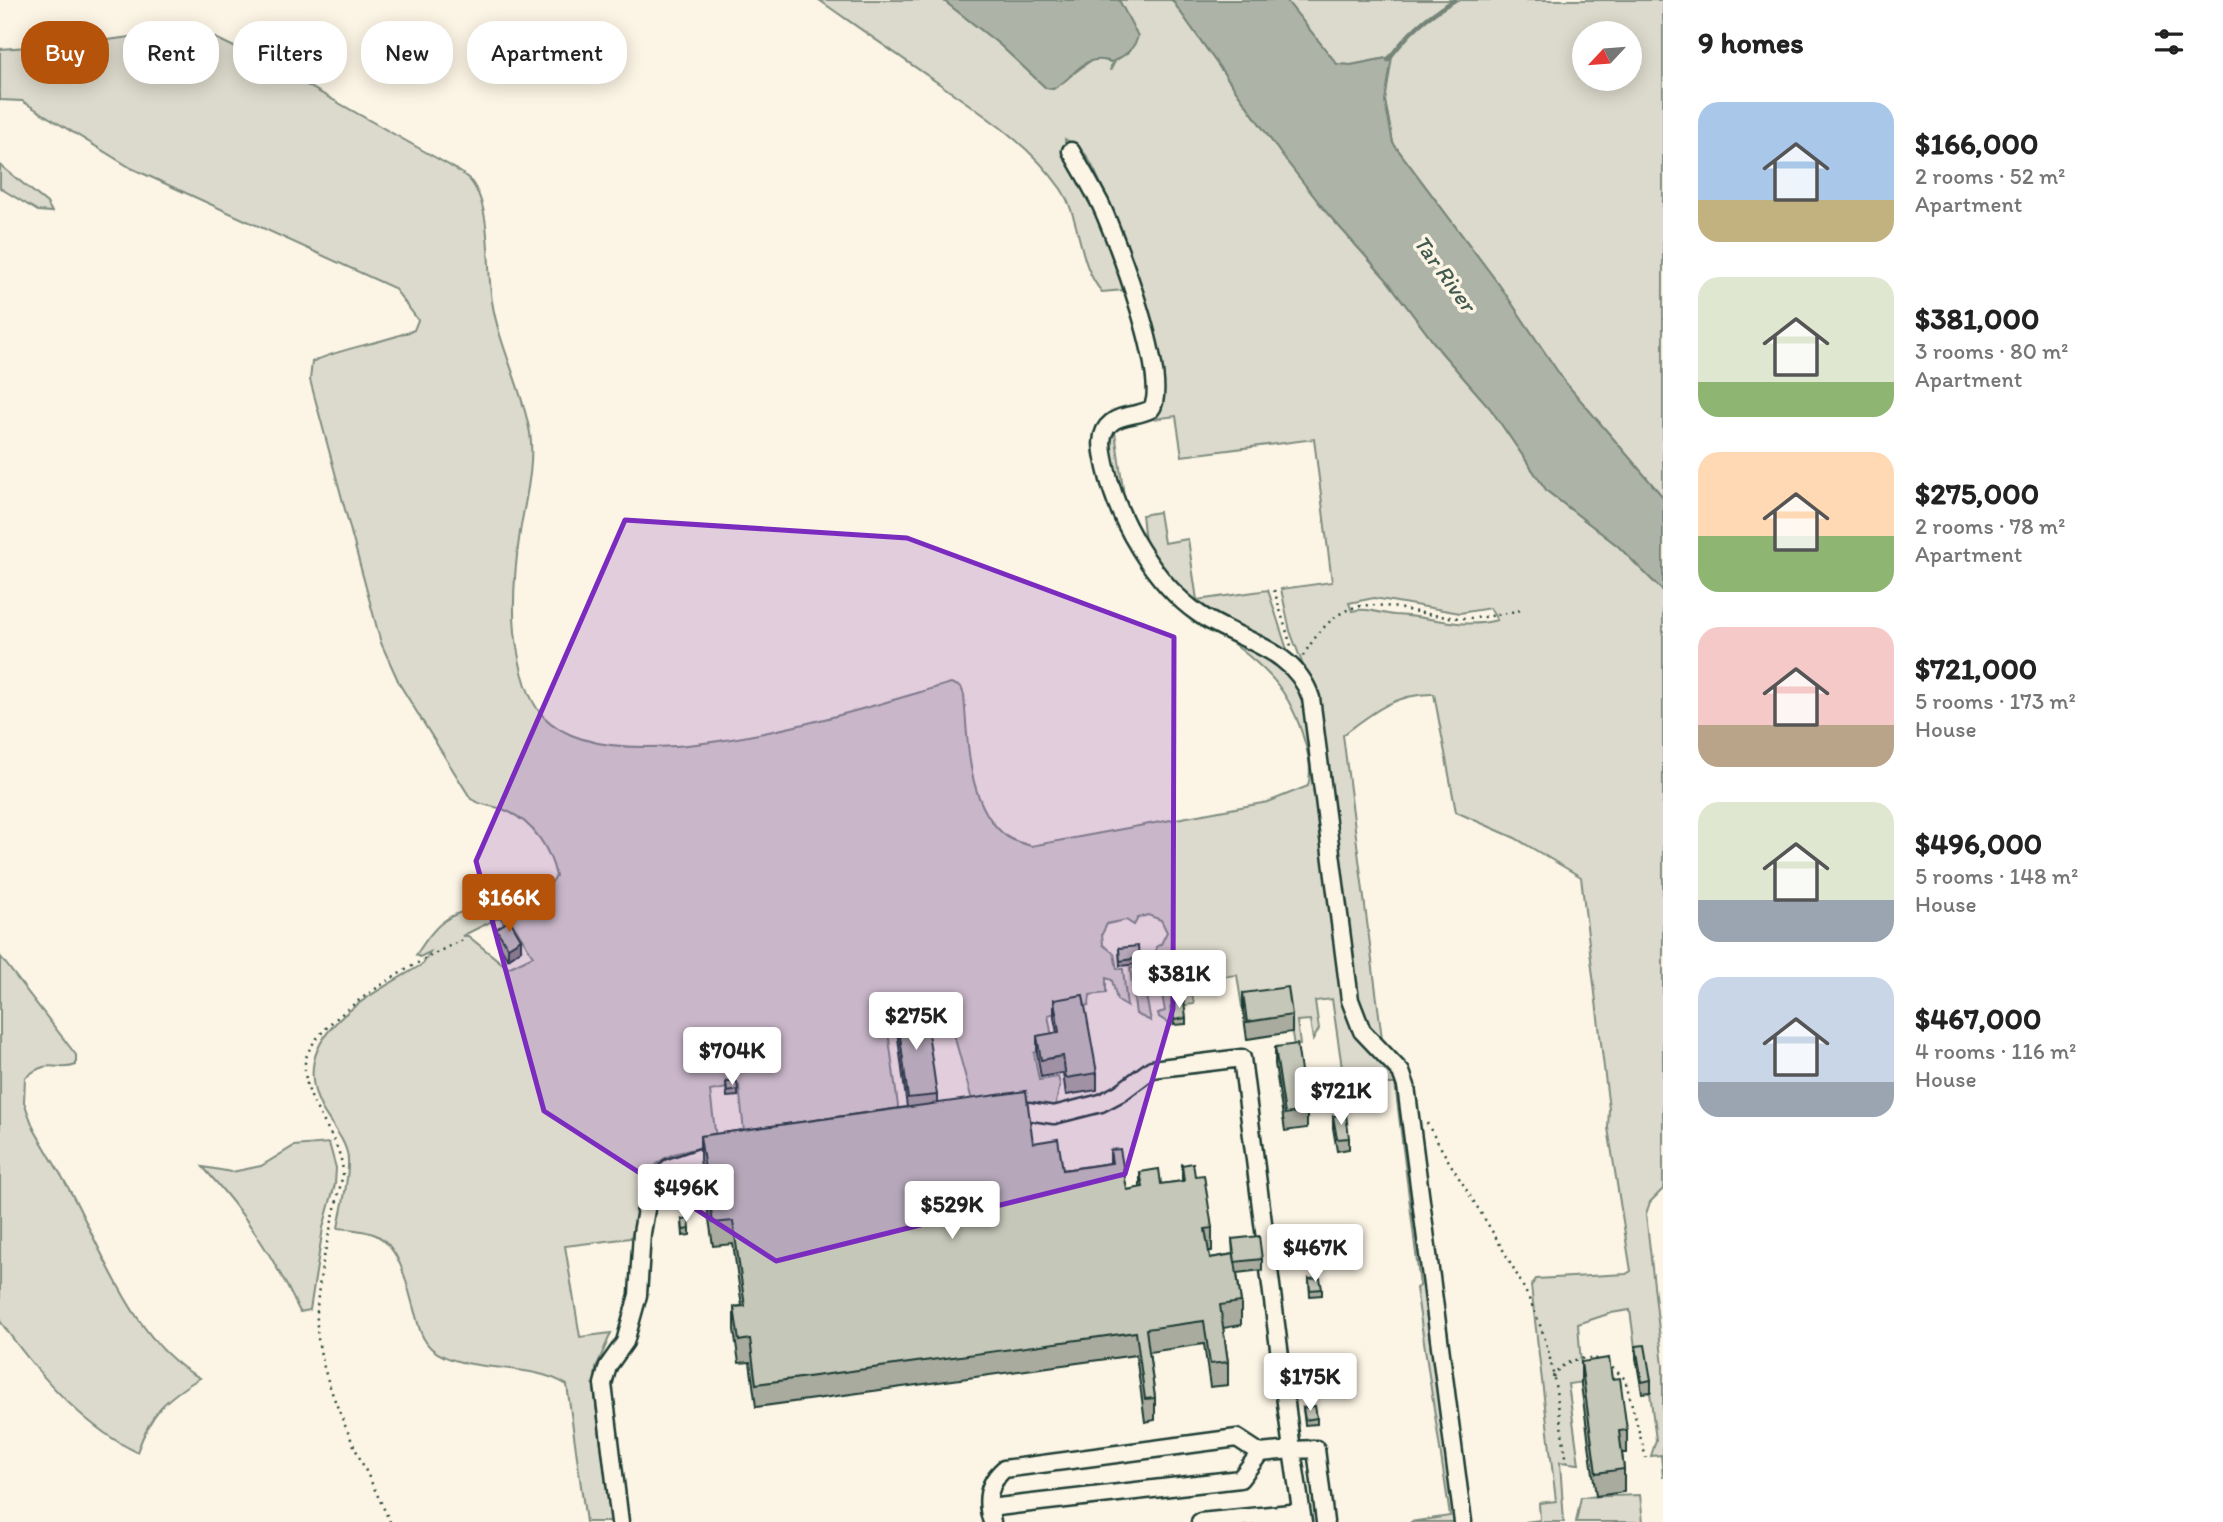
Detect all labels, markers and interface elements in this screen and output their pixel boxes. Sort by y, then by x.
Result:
chip: Buy [21,21,109,84]
chip: Rent [123,21,219,84]
chip: Filters [233,21,347,84]
chip: New [361,21,453,84]
chip: Apartment [467,21,627,84]
north arrow [1572,21,1642,91]
map controls [1572,21,1642,91]
icon: filters [2150,23,2188,61]
text: 9 homes [1698,24,1804,61]
text: $166,000 [1915,125,2038,162]
icon: home [1754,130,1838,214]
text: 2 rooms · 52 m² [1915,162,2065,190]
text: Apartment [1915,190,2022,218]
water label: Tar River [1408,229,1484,319]
text: $381,000 [1915,300,2039,337]
icon: home [1754,305,1838,389]
text: 3 rooms · 80 m² [1915,337,2069,365]
text: Apartment [1915,365,2022,393]
text: $275,000 [1915,475,2039,512]
icon: home [1754,480,1838,564]
text: 2 rooms · 78 m² [1915,512,2065,540]
text: Apartment [1915,540,2022,568]
text: $721,000 [1915,650,2037,687]
icon: home [1754,655,1838,739]
text: 5 rooms · 173 m² [1915,687,2076,715]
text: House [1915,715,1977,743]
text: $496,000 [1915,825,2042,862]
icon: home [1754,830,1838,914]
text: 5 rooms · 148 m² [1915,862,2078,890]
pin: $166K [460,874,558,934]
text: $166K [478,883,540,911]
text: House [1915,890,1977,918]
pin: $381K [1130,950,1228,1010]
text: $381K [1148,959,1210,987]
pin: $275K [867,992,965,1052]
text: $467,000 [1915,1000,2042,1037]
text: $275K [885,1001,947,1029]
icon: home [1754,1005,1838,1089]
pin: $704K [683,1028,781,1087]
text: $704K [699,1036,765,1064]
text: 4 rooms · 116 m² [1915,1037,2077,1065]
text: House [1915,1065,1977,1093]
pin: $721K [1292,1068,1390,1127]
text: $721K [1311,1076,1371,1104]
pin: $496K [637,1164,735,1224]
text: $496K [654,1173,718,1201]
pin: $529K [903,1182,1001,1241]
text: $529K [921,1190,983,1218]
pin: $467K [1266,1224,1364,1284]
text: $467K [1283,1233,1347,1261]
pin: $175K [1261,1354,1359,1413]
text: $175K [1280,1362,1340,1390]

